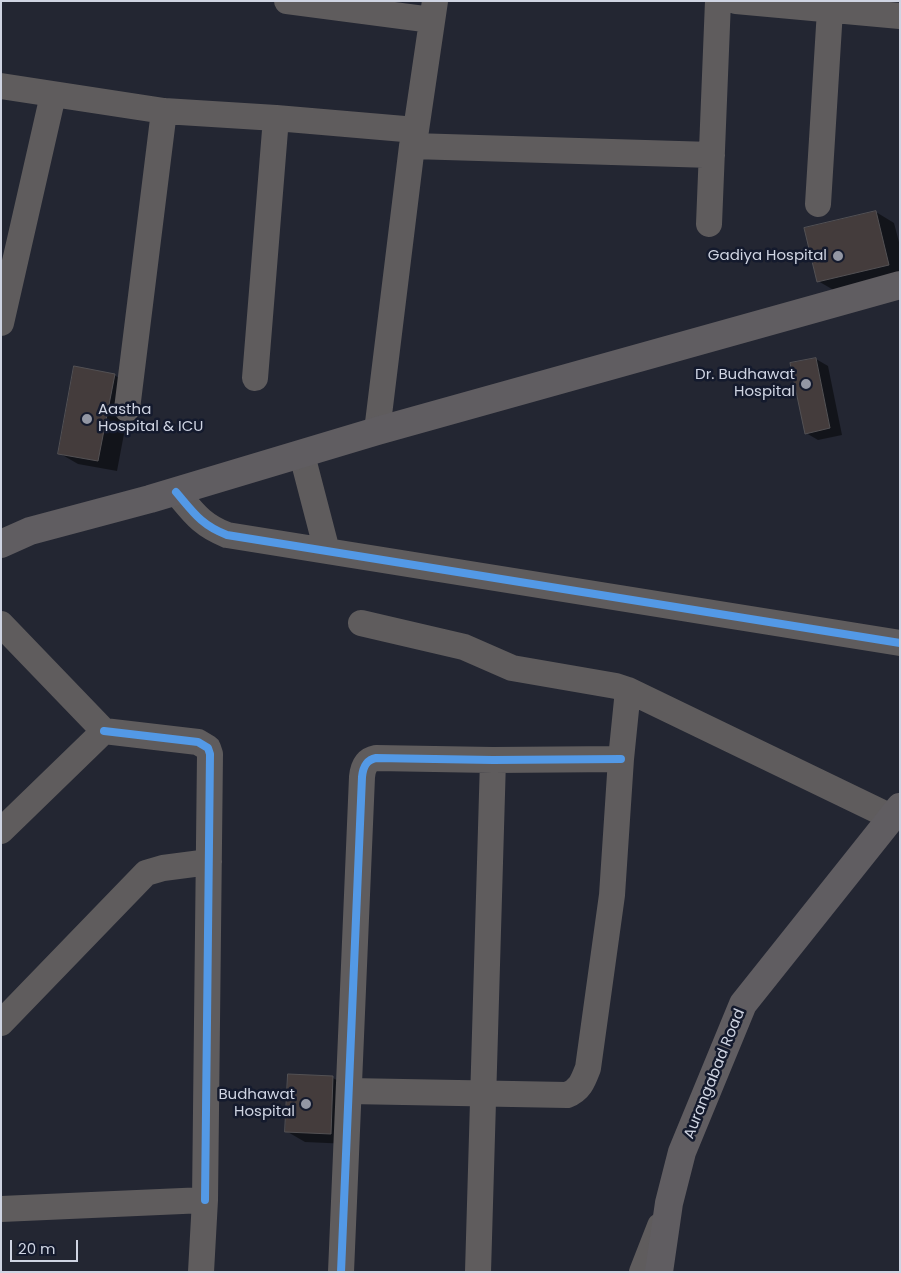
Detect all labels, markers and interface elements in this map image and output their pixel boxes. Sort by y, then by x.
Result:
place label: Gadiya Hospital [708,247,827,265]
marker: Gadiya Hospital [831,249,845,263]
place label: Dr. Budhawat Hospital [695,366,795,401]
marker: Dr. Budhawat Hospital [799,377,813,391]
place label: Aastha Hospital & ICU [98,401,203,436]
marker: Aastha Hospital & ICU [80,412,94,426]
street label: Aurangabad Road [681,1006,749,1142]
place label: Budhawat Hospital [218,1086,295,1121]
marker: Budhawat Hospital [299,1097,313,1111]
scale bar [12,1230,80,1262]
text: 20 m [18,1238,56,1259]

